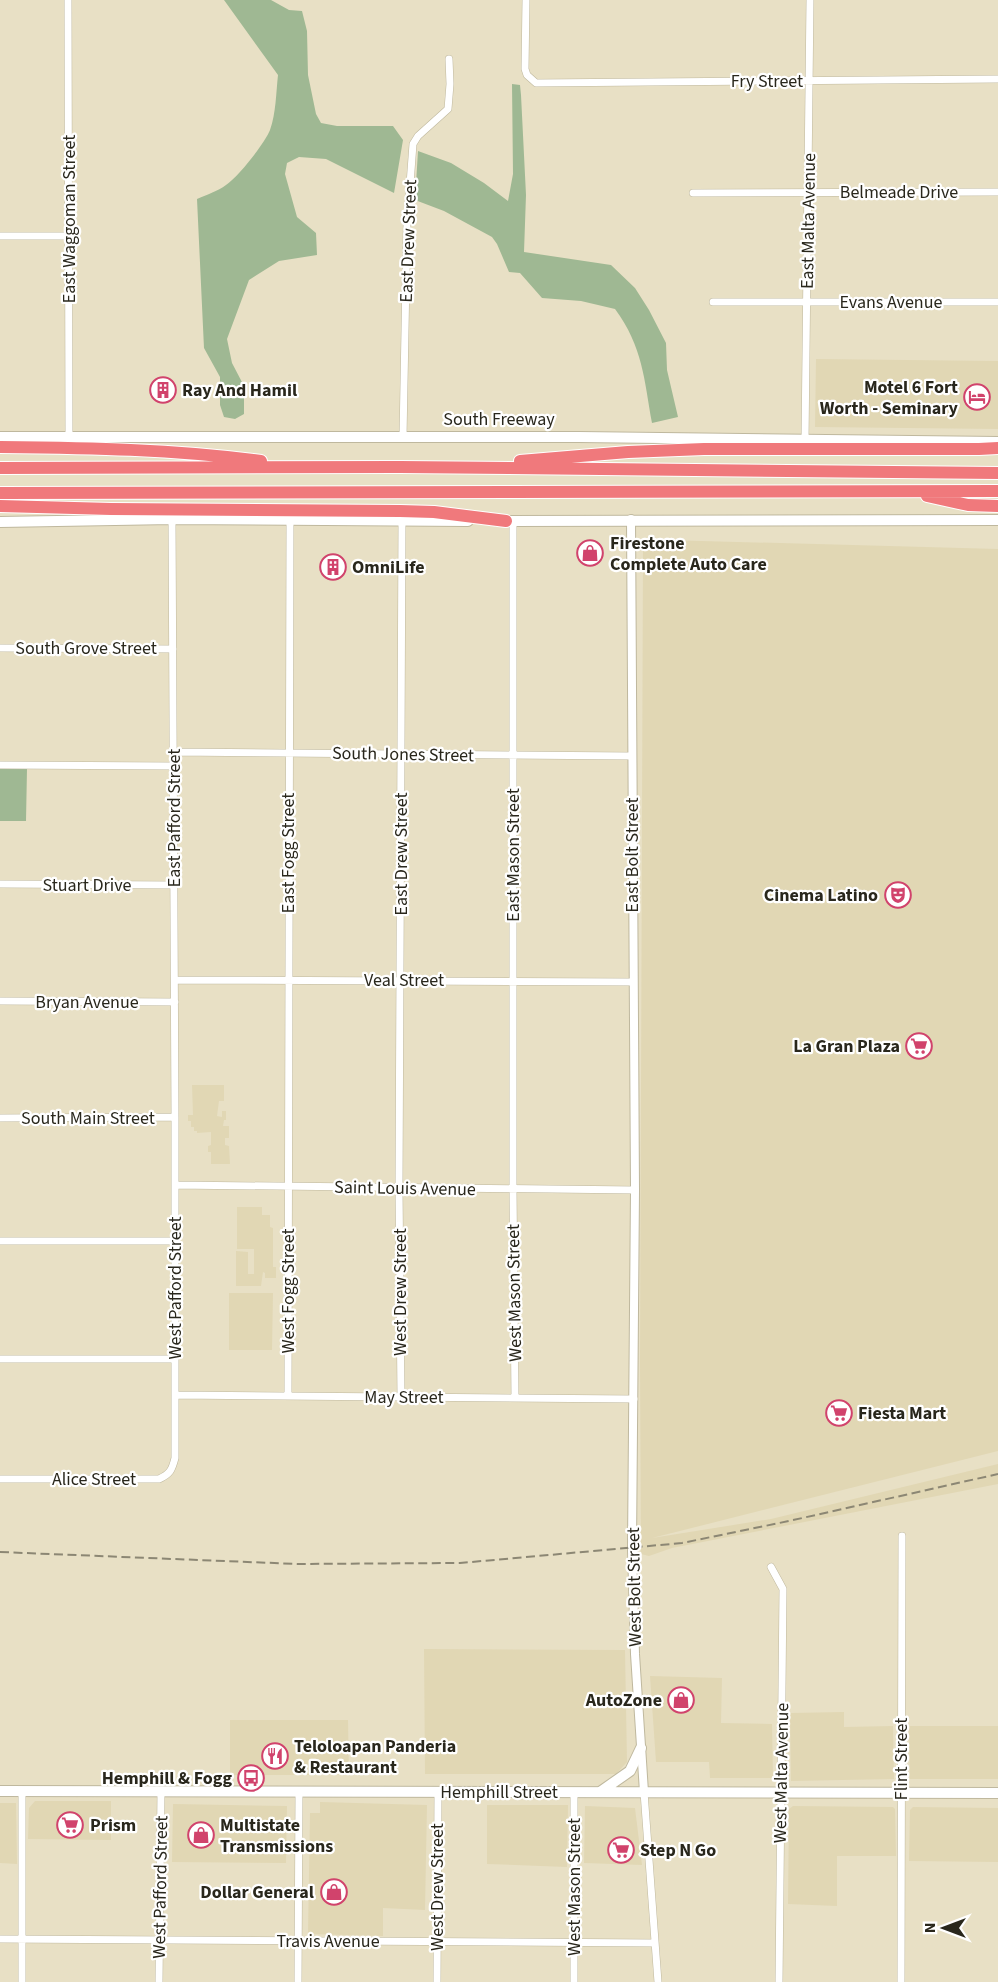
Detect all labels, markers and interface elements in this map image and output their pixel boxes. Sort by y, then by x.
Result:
street label: Fry Street [731,69,803,94]
street label: East Waggoman Street [57,135,82,303]
street label: East Malta Avenue [795,153,822,289]
street label: East Drew Street [394,179,423,303]
street label: Belmeade Drive [840,180,958,205]
street label: Evans Avenue [840,290,943,315]
building icon: Ray And Hamil [148,375,178,405]
place label: Motel 6 Fort Worth - Seminary [820,375,959,421]
place label: Ray And Hamil [182,378,297,403]
hotel icon: Motel 6 Fort Worth - Seminary [962,382,992,412]
street label: South Freeway [443,407,555,432]
place label: Firestone Complete Auto Care [610,531,767,577]
shop icon: Firestone Complete Auto Care [575,538,605,568]
building icon: OmniLife [318,552,348,582]
place label: OmniLife [352,555,425,580]
street label: South Grove Street [15,636,157,661]
street label: South Jones Street [332,741,474,768]
street label: East Pafford Street [162,749,187,887]
street label: East Mason Street [501,788,526,922]
street label: East Drew Street [389,792,414,916]
street label: East Fogg Street [276,793,301,913]
street label: East Bolt Street [620,797,645,913]
street label: Stuart Drive [42,873,132,898]
theatre icon: Cinema Latino [883,880,913,910]
place label: Cinema Latino [764,883,878,908]
street label: Veal Street [364,968,444,993]
street label: Bryan Avenue [35,990,139,1015]
supermarket icon: La Gran Plaza [904,1031,934,1061]
place label: La Gran Plaza [793,1034,900,1059]
street label: South Main Street [21,1106,155,1131]
street label: Saint Louis Avenue [334,1175,476,1202]
street label: West Pafford Street [163,1216,188,1360]
street label: West Mason Street [501,1224,528,1362]
street label: West Fogg Street [276,1228,301,1354]
street label: West Drew Street [388,1228,413,1356]
street label: May Street [364,1385,444,1410]
supermarket icon: Fiesta Mart [824,1398,854,1428]
place label: Fiesta Mart [858,1401,946,1426]
street label: Alice Street [52,1467,136,1492]
street label: West Bolt Street [621,1527,648,1647]
shop icon: AutoZone [666,1685,696,1715]
place label: AutoZone [585,1688,662,1713]
street label: West Malta Avenue [768,1702,795,1843]
street label: Flint Street [889,1718,914,1800]
place label: Teloloapan Panderia & Restaurant [294,1734,456,1780]
restaurant icon: Teloloapan Panderia & Restaurant [260,1741,290,1771]
bus stop icon: Hemphill & Fogg [236,1763,266,1793]
place label: Hemphill & Fogg [102,1766,232,1791]
street label: Hemphill Street [440,1780,558,1805]
supermarket icon: Prism [55,1810,85,1840]
place label: Prism [90,1813,136,1838]
place label: Multistate Transmissions [220,1813,333,1859]
street label: West Pafford Street [147,1815,174,1959]
street label: West Mason Street [562,1818,587,1956]
shop icon: Multistate Transmissions [186,1820,216,1850]
street label: West Drew Street [425,1823,450,1951]
supermarket icon: Step N Go [606,1835,636,1865]
place label: Step N Go [640,1838,716,1863]
shop icon: Dollar General [319,1877,349,1907]
place label: Dollar General [200,1880,314,1905]
north arrow [914,1898,974,1958]
text: N [919,1923,941,1933]
street label: Travis Avenue [276,1929,380,1954]

